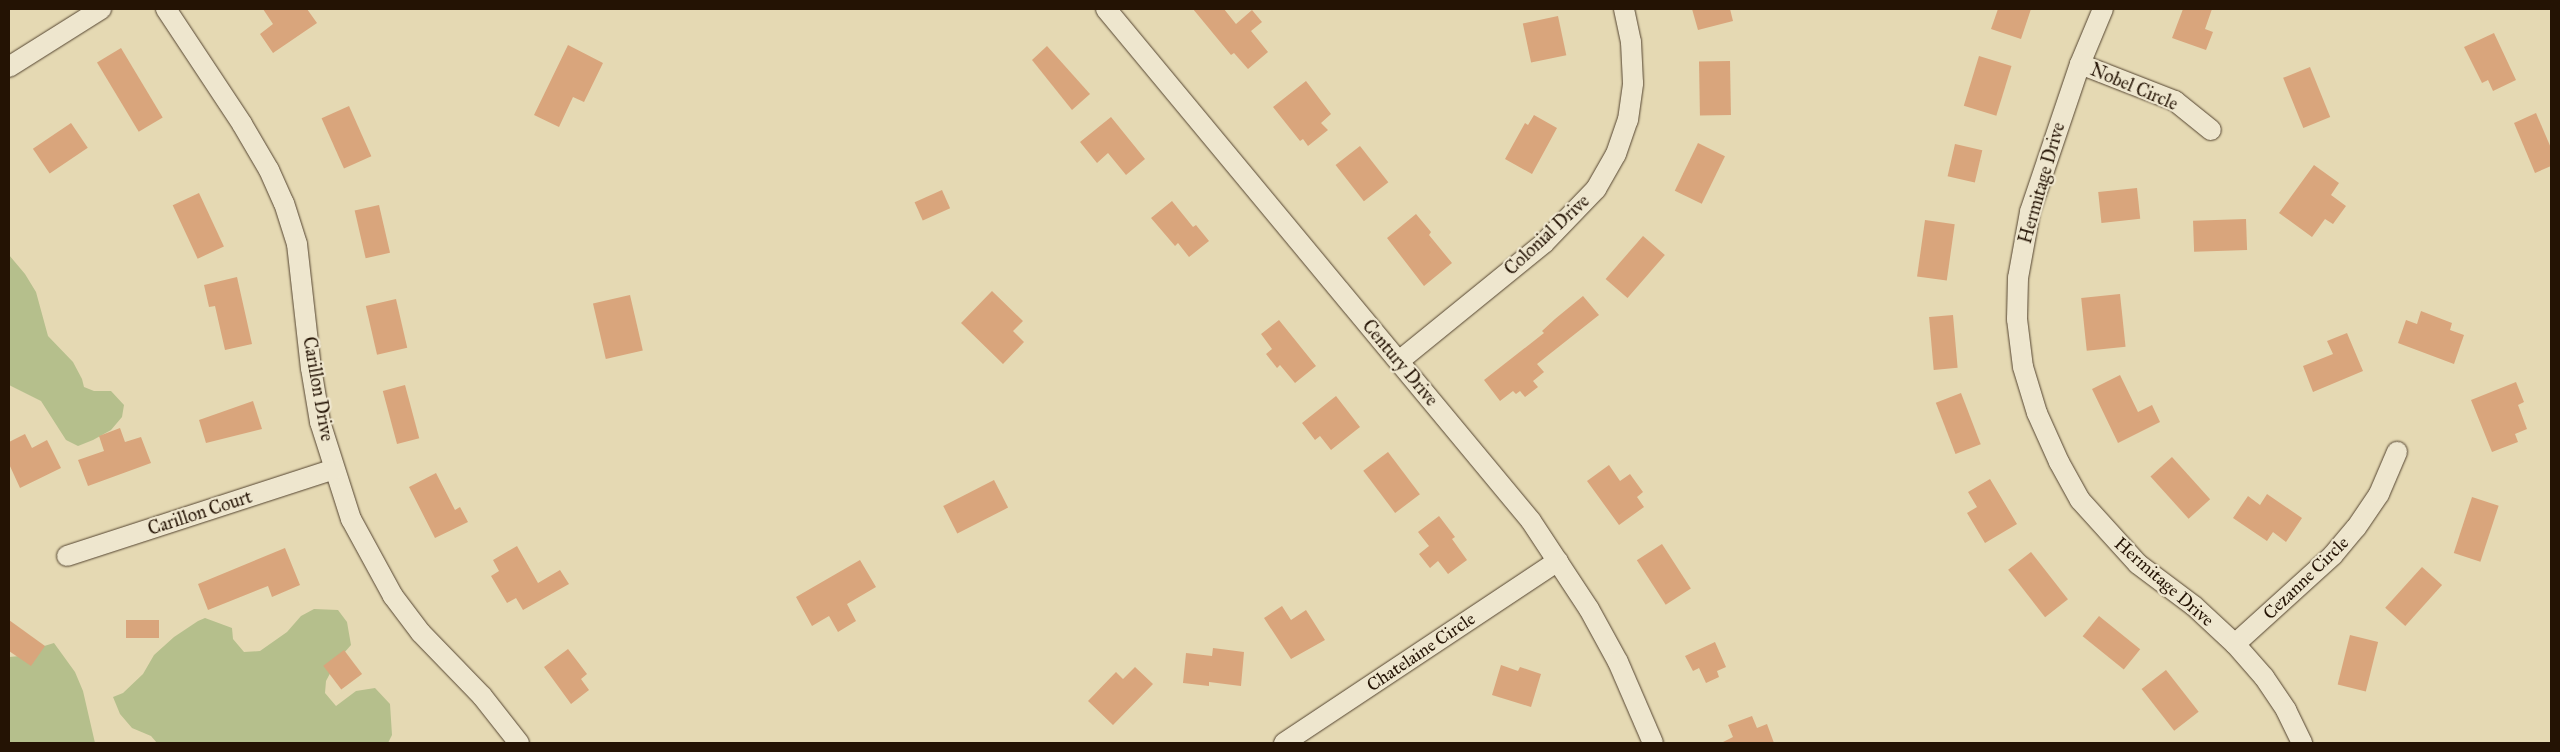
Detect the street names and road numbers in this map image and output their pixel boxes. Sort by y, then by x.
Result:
street label: Nobel Circle [2087,59,2181,115]
street label: Hermitage Drive [2014,120,2070,246]
street label: Colonial Drive [1500,190,1594,280]
street label: Century Drive [1358,315,1442,411]
street label: Carillon Drive [298,335,338,443]
street label: Carillon Court [145,486,255,540]
street label: Cezanne Circle [2259,532,2353,624]
street label: Hermitage Drive [2110,533,2218,631]
street label: Chatelaine Circle [1363,608,1479,696]

